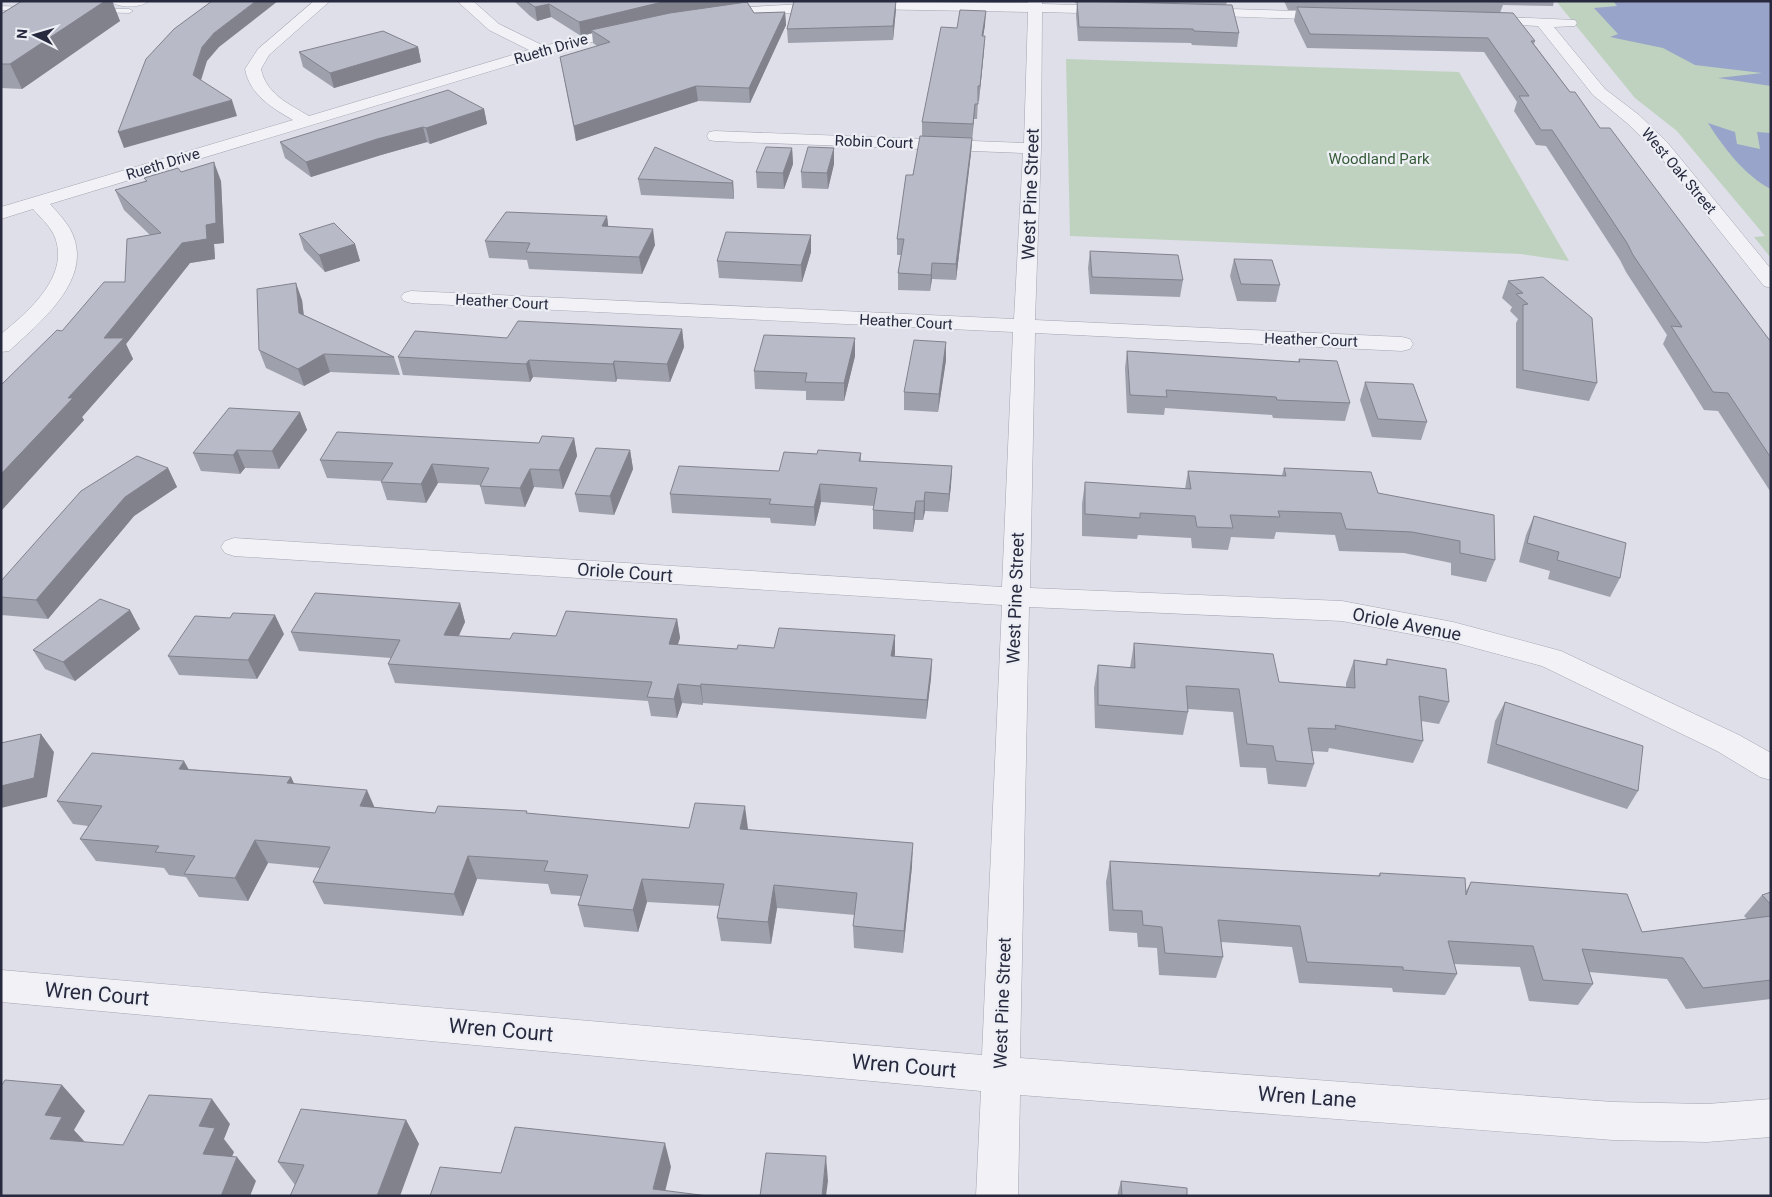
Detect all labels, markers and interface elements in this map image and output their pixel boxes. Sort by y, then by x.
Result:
north arrow [10,10,60,60]
text: N [14,28,30,39]
street label: Rueth Drive [512,30,590,68]
street label: West Oak Street [1638,124,1720,218]
street label: West Pine Street [1017,128,1043,260]
street label: Robin Court [834,132,914,152]
street label: Rueth Drive [124,144,202,184]
park label: Woodland Park [1328,150,1430,168]
street label: Heather Court [455,291,549,313]
street label: Heather Court [859,311,953,333]
street label: Heather Court [1264,329,1358,351]
street label: West Pine Street [1002,532,1028,664]
street label: Oriole Court [576,558,674,586]
street label: Oriole Avenue [1351,603,1463,645]
street label: West Pine Street [989,937,1015,1069]
street label: Wren Court [44,977,150,1011]
street label: Wren Court [448,1013,554,1047]
street label: Wren Court [851,1049,957,1083]
street label: Wren Lane [1257,1082,1357,1112]

